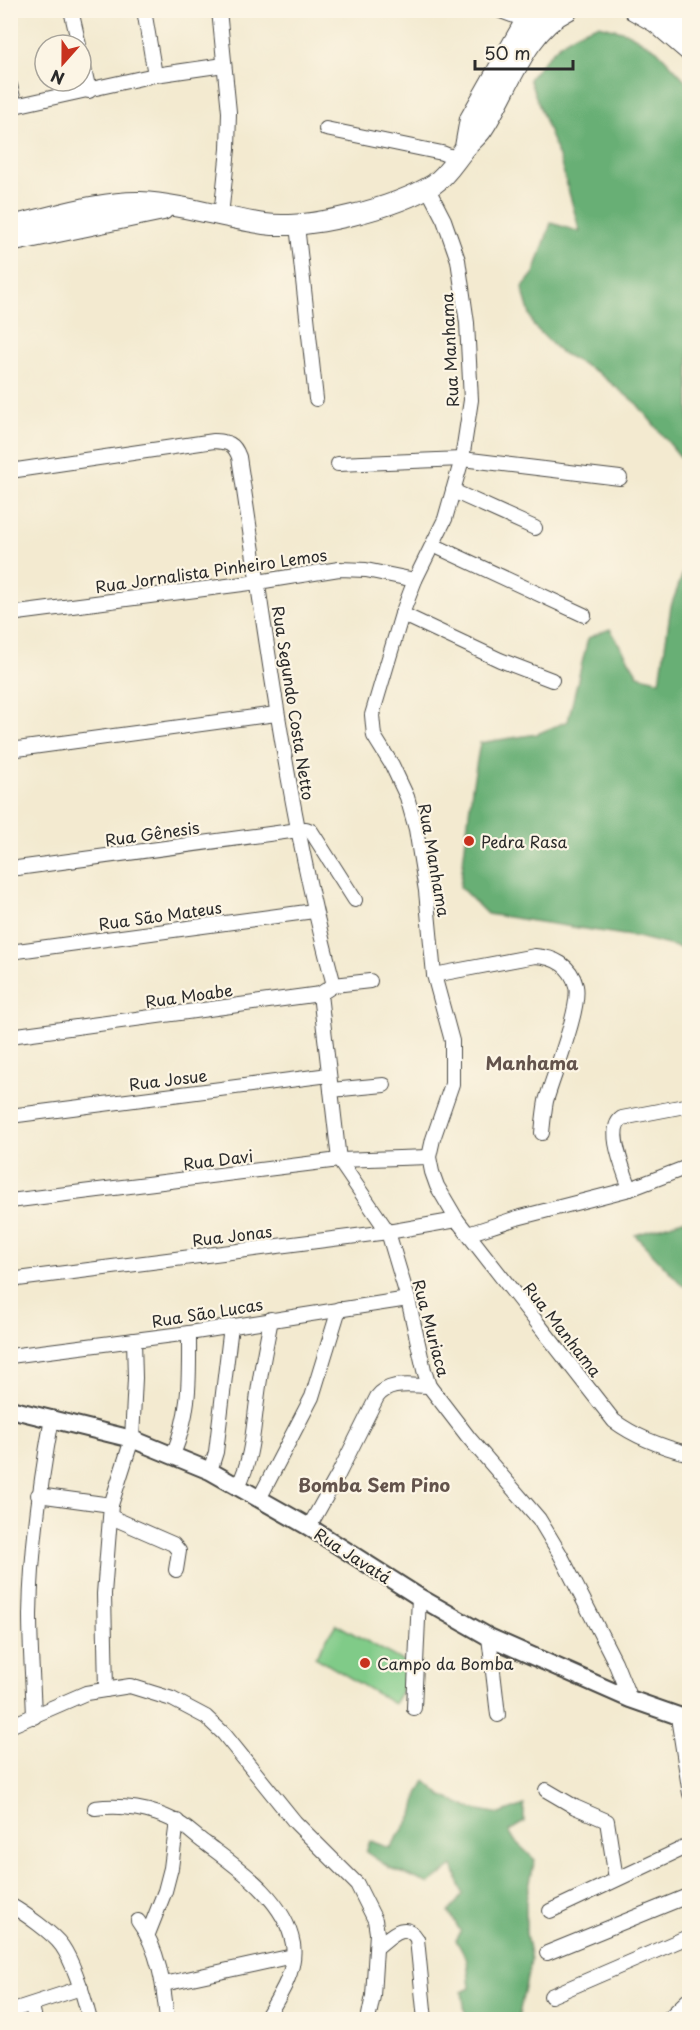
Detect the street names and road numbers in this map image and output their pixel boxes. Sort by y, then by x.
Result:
street label: Rua Manhama [434,292,464,408]
street label: Rua Jornalista Pinheiro Lemos [94,542,328,598]
street label: Rua Segundo Costa Netto [267,604,321,802]
street label: Rua Manhama [413,801,457,919]
street label: Rua Gênesis [103,814,201,852]
street label: Rua São Mateus [97,894,223,936]
street label: Rua Moabe [144,977,234,1013]
street label: Rua Josue [127,1062,209,1096]
street label: Rua Davi [182,1143,254,1175]
street label: Rua Jonas [191,1218,273,1252]
street label: Rua Manhama [518,1276,608,1382]
street label: Rua Muriaca [407,1277,457,1380]
street label: Rua São Lucas [150,1291,264,1333]
street label: Rua Javatá [310,1521,396,1589]

